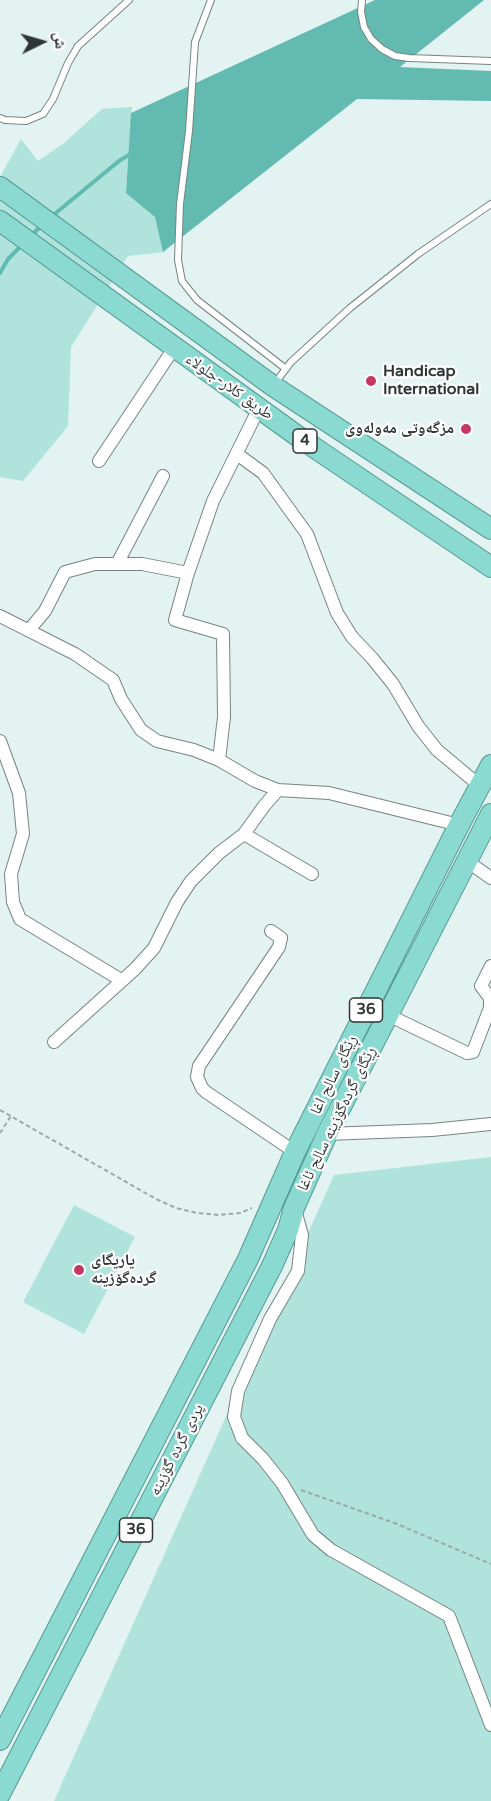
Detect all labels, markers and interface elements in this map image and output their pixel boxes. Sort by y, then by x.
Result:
north arrow [12,12,72,72]
text: ش [49,31,71,50]
street label: طريق كلار-جلولاء [181,350,277,424]
place label: Handicap International [383,362,479,400]
marker: Handicap International [364,374,378,388]
place label: مزگەوتی مەولەوی [345,419,454,439]
marker: مزگەوتی مەولەوی [459,422,473,436]
road number: 4 [293,429,317,453]
road number: 36 [350,998,382,1022]
street label: ڕێگای سالح اغا [307,1032,361,1118]
street label: ڕێگای گردەگۆزینە سالح ئاغا [294,1044,380,1194]
place label: یاریگای گردەگۆزینە [91,1251,157,1289]
marker: یاریگای گردەگۆزینە [72,1263,86,1277]
street label: پردی گردە گۆزینە [146,1401,208,1499]
road number: 36 [120,1518,152,1542]

